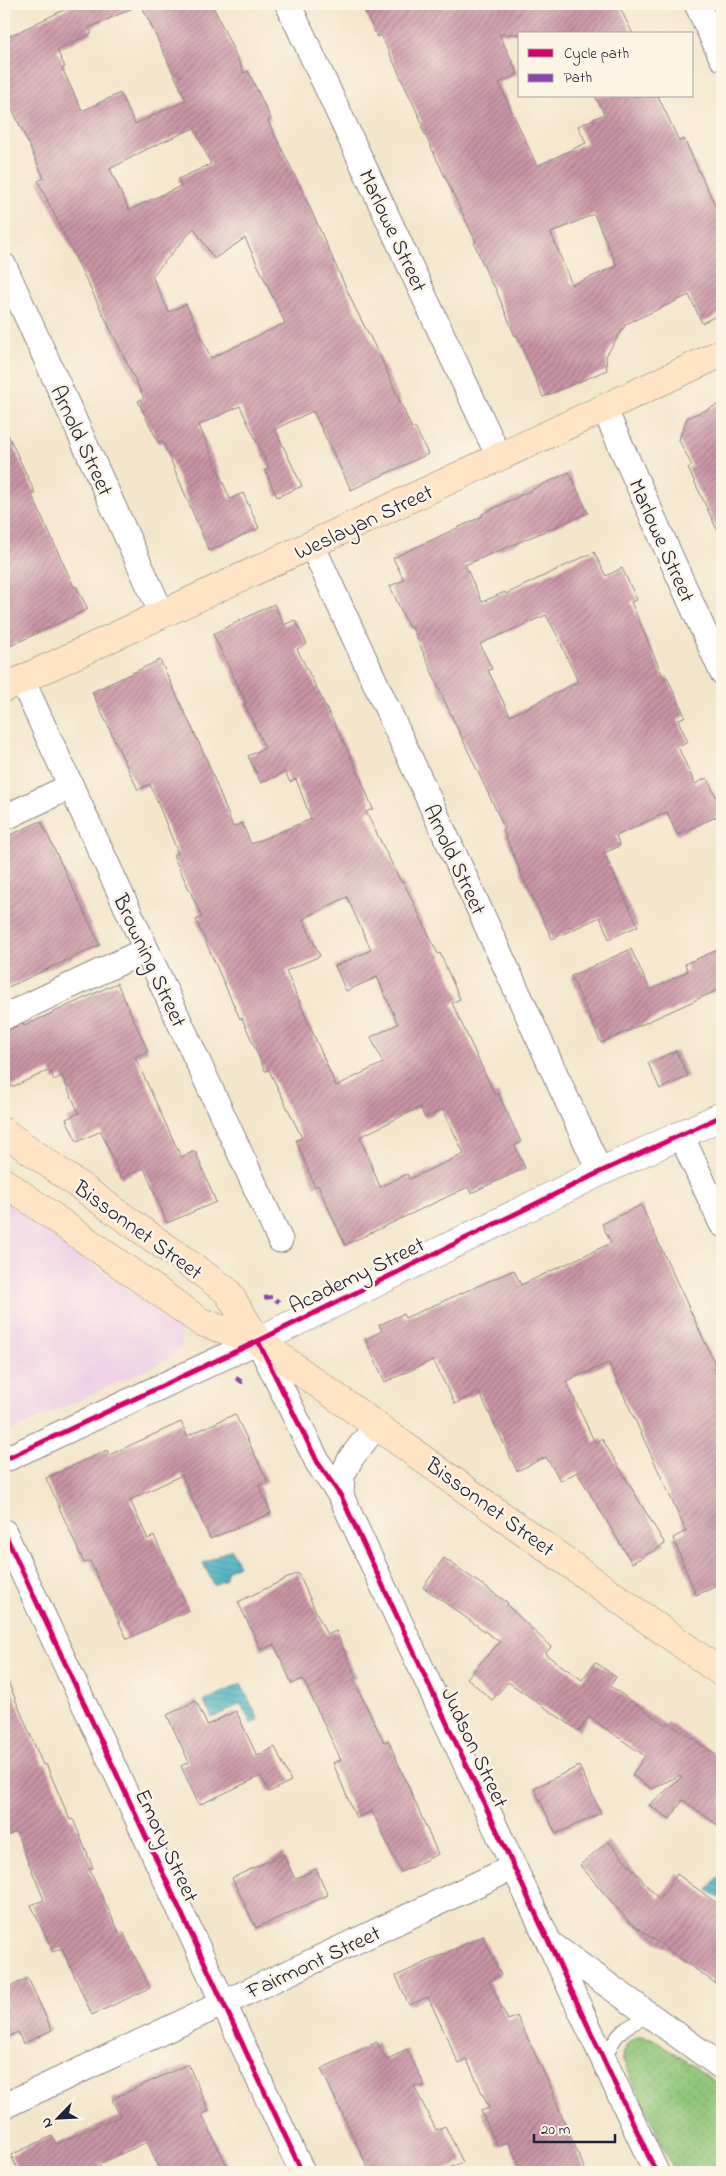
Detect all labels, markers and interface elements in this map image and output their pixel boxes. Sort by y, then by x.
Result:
legend [518,32,694,98]
text: Cycle path [564,43,629,66]
text: Path [564,67,592,89]
street label: Marlowe Street [349,164,434,299]
street label: Arnold Street [41,381,120,503]
street label: Marlowe Street [619,474,702,609]
street label: Weslayan Street [290,477,440,571]
street label: Arnold Street [414,800,493,922]
street label: Browning Street [102,888,193,1034]
street label: Bissonnet Street [65,1173,209,1290]
street label: Academy Street [284,1230,432,1324]
street label: Bissonnet Street [417,1450,561,1567]
street label: Judson Street [431,1683,516,1815]
street label: Emory Street [124,1784,206,1909]
street label: Fairmont Street [241,1918,387,2009]
north arrow [32,2094,82,2144]
scale bar [534,2111,615,2143]
text: N [36,2114,59,2131]
text: 20 m [541,2119,571,2141]

